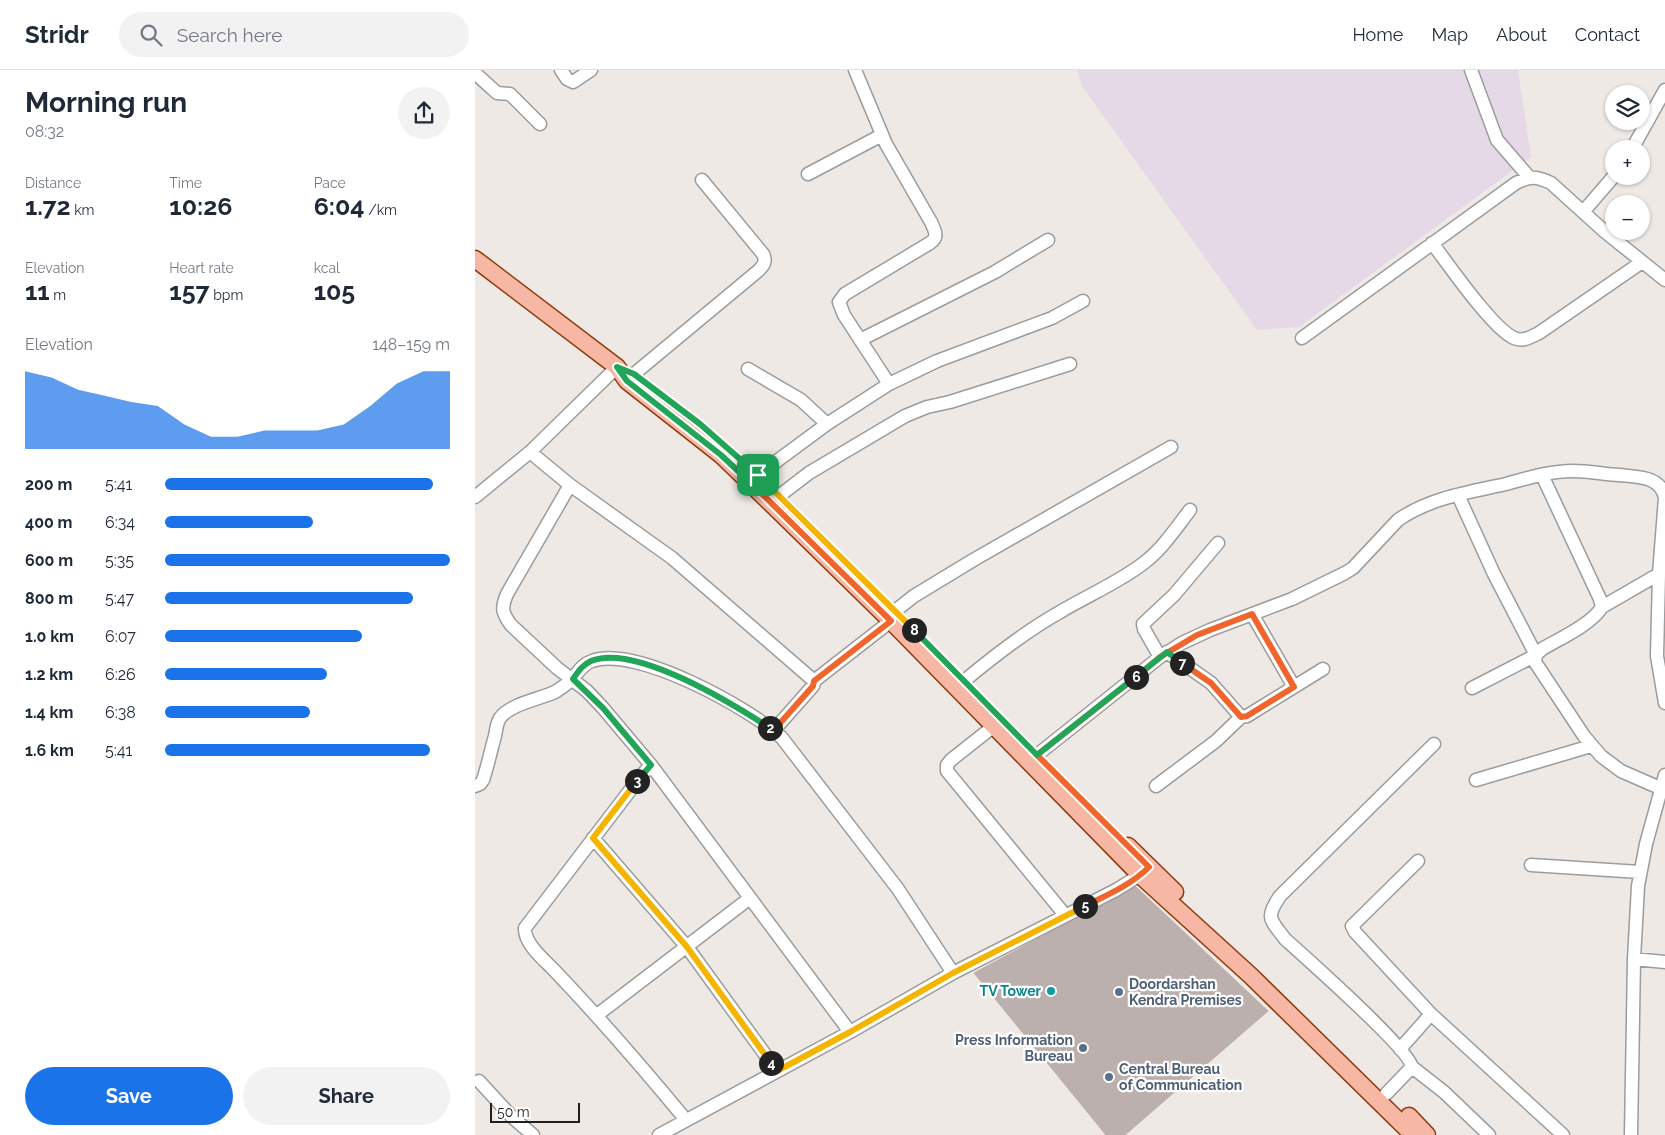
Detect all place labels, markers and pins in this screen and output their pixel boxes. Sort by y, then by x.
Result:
pin [737,454,779,496]
pin: 8 [901,618,927,642]
pin: 7 [1169,650,1195,676]
pin: 6 [1123,664,1149,690]
pin: 2 [757,716,783,740]
pin: 3 [625,768,649,794]
pin: 5 [1073,894,1097,918]
place label: Doordarshan Kendra Premises [1129,976,1242,1008]
place label: TV Tower [980,983,1042,999]
marker: TV Tower [1045,985,1057,997]
marker: Doordarshan Kendra Premises [1113,986,1125,998]
place label: Press Information Bureau [955,1032,1073,1064]
marker: Press Information Bureau [1077,1042,1089,1054]
pin: 4 [759,1050,783,1076]
place label: Central Bureau of Communication [1119,1061,1242,1093]
marker: Central Bureau of Communication [1103,1071,1115,1083]

